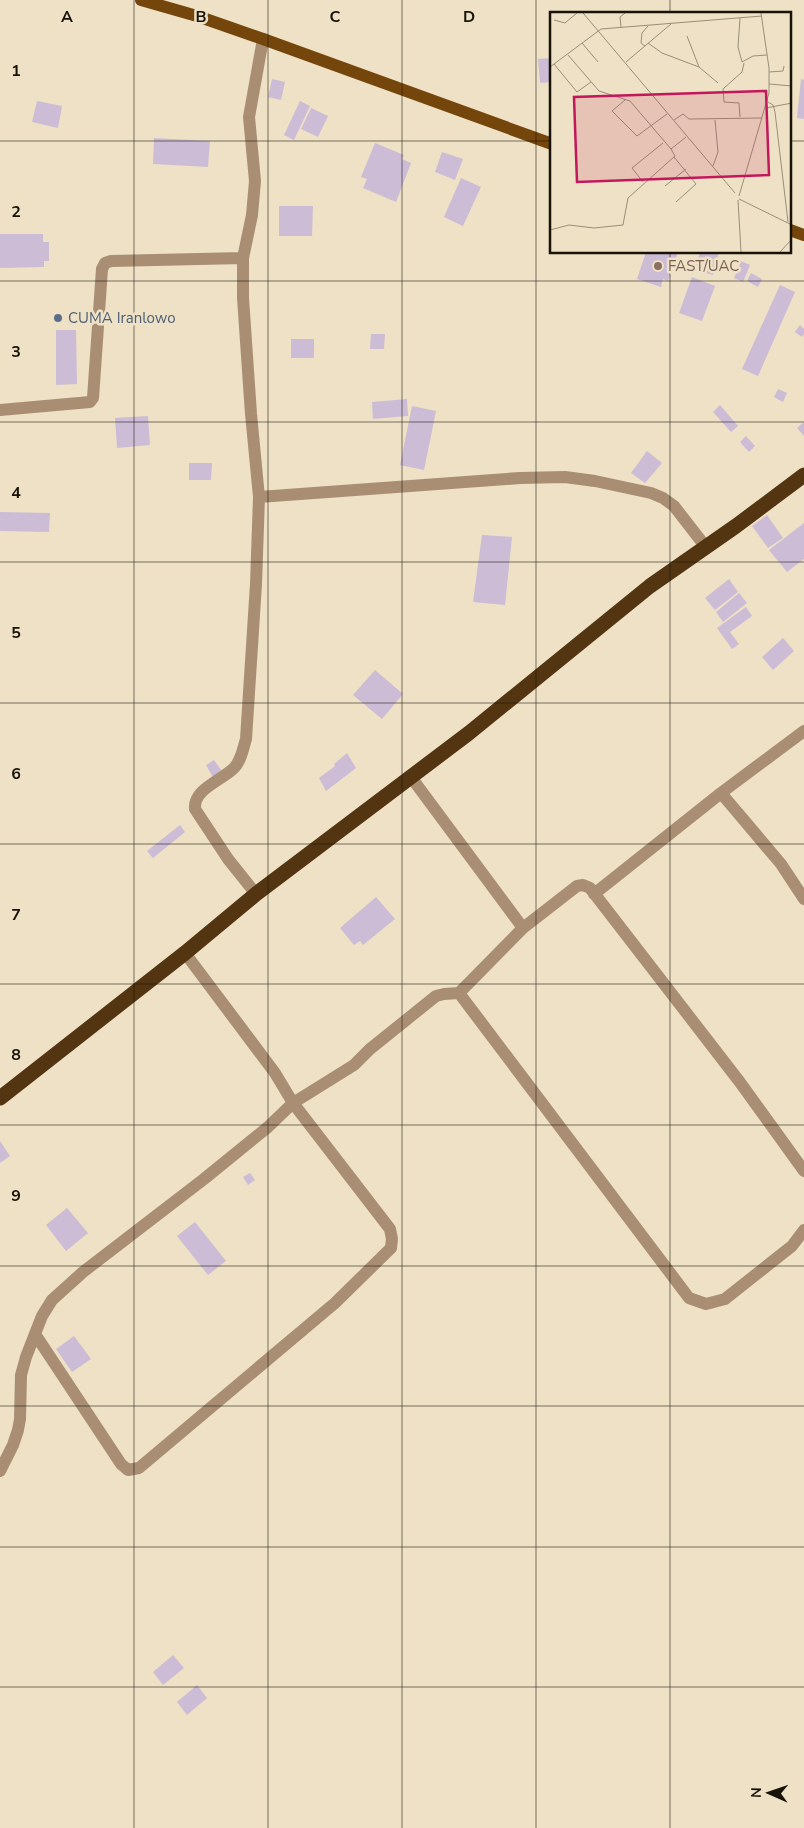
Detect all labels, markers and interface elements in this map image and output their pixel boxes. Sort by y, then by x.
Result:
text: A [61,6,73,28]
text: B [195,6,207,28]
text: C [330,6,341,28]
text: D [463,6,475,28]
inset map [550,12,792,254]
text: 1 [11,60,21,82]
text: 2 [11,201,21,223]
place label: FAST/UAC [668,256,739,276]
marker: FAST/UAC [652,260,664,272]
place label: CUMA Iranlowo [68,308,176,328]
marker: CUMA Iranlowo [52,312,64,324]
text: 3 [11,341,21,363]
text: 4 [11,482,21,504]
text: 5 [11,622,21,644]
text: 6 [11,763,21,785]
text: 7 [11,904,21,926]
text: 8 [11,1044,21,1066]
text: 9 [11,1185,21,1207]
north arrow [744,1768,794,1818]
text: N [747,1787,766,1798]

